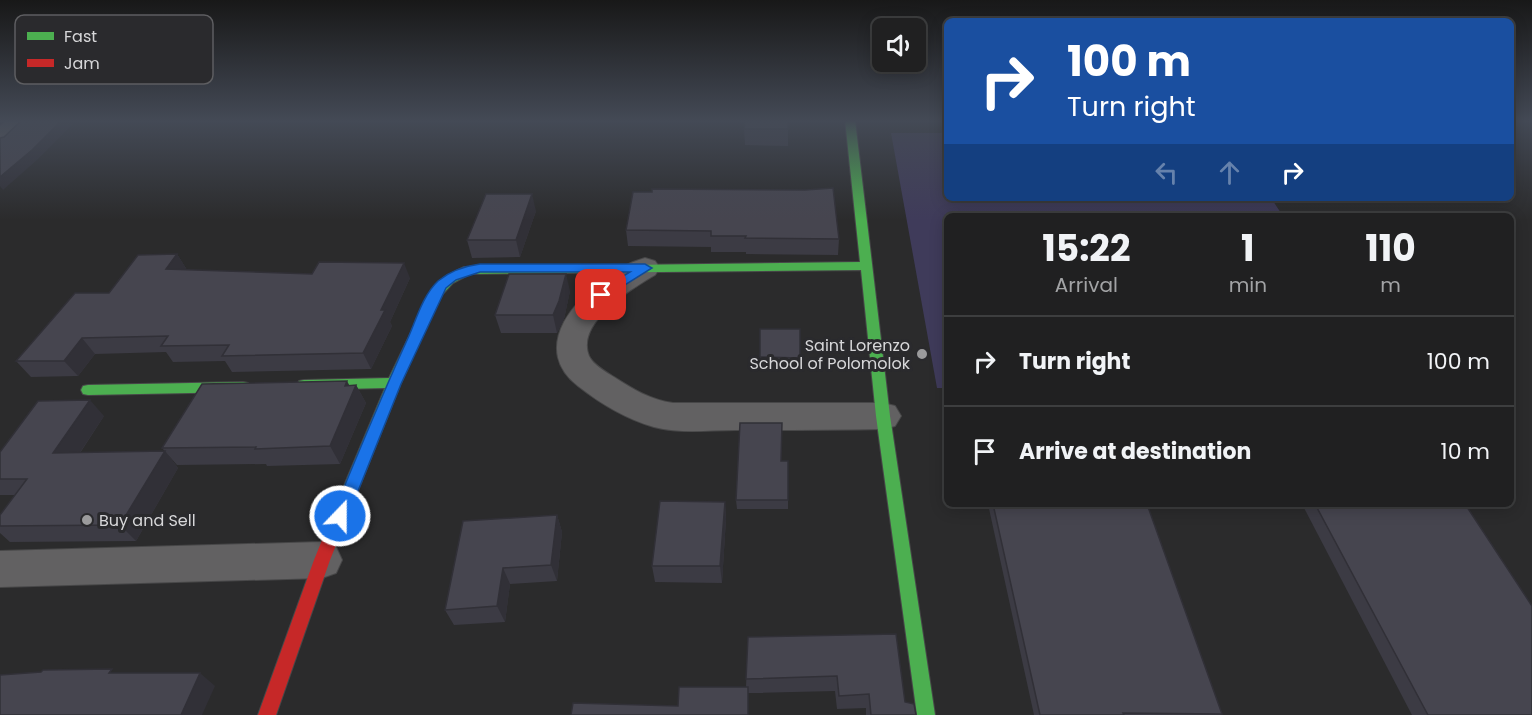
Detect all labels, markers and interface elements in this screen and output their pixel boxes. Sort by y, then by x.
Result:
legend [15,15,213,84]
map controls [872,18,926,72]
button: sound [872,18,926,72]
text: Fast [64,25,97,48]
text: 100 m [1067,32,1191,91]
icon: right [968,42,1046,120]
text: Jam [64,52,100,75]
text: Turn right [1067,88,1196,125]
icon: left [1150,156,1183,189]
icon: ahead [1213,156,1246,189]
icon: right [1276,156,1309,189]
text: 15:22 [1042,223,1130,274]
text: 1 [1241,223,1255,274]
text: 110 [1365,223,1416,274]
pin [575,269,626,320]
text: Arrival [1055,271,1118,299]
text: min [1229,271,1267,299]
text: m [1380,271,1401,299]
icon: arrive [584,278,617,311]
place label: Saint Lorenzo School of Polomolok [749,334,911,375]
icon: right [968,345,1001,378]
text: Turn right [1019,346,1130,377]
text: 100 m [1427,346,1490,377]
marker: Saint Lorenzo School of Polomolok [915,347,929,361]
icon: arrive [968,435,1001,468]
text: Arrive at destination [1019,436,1251,467]
text: 10 m [1441,436,1490,467]
position arrow [308,484,372,548]
place label: Buy and Sell [99,509,196,532]
marker: Buy and Sell [80,513,94,527]

